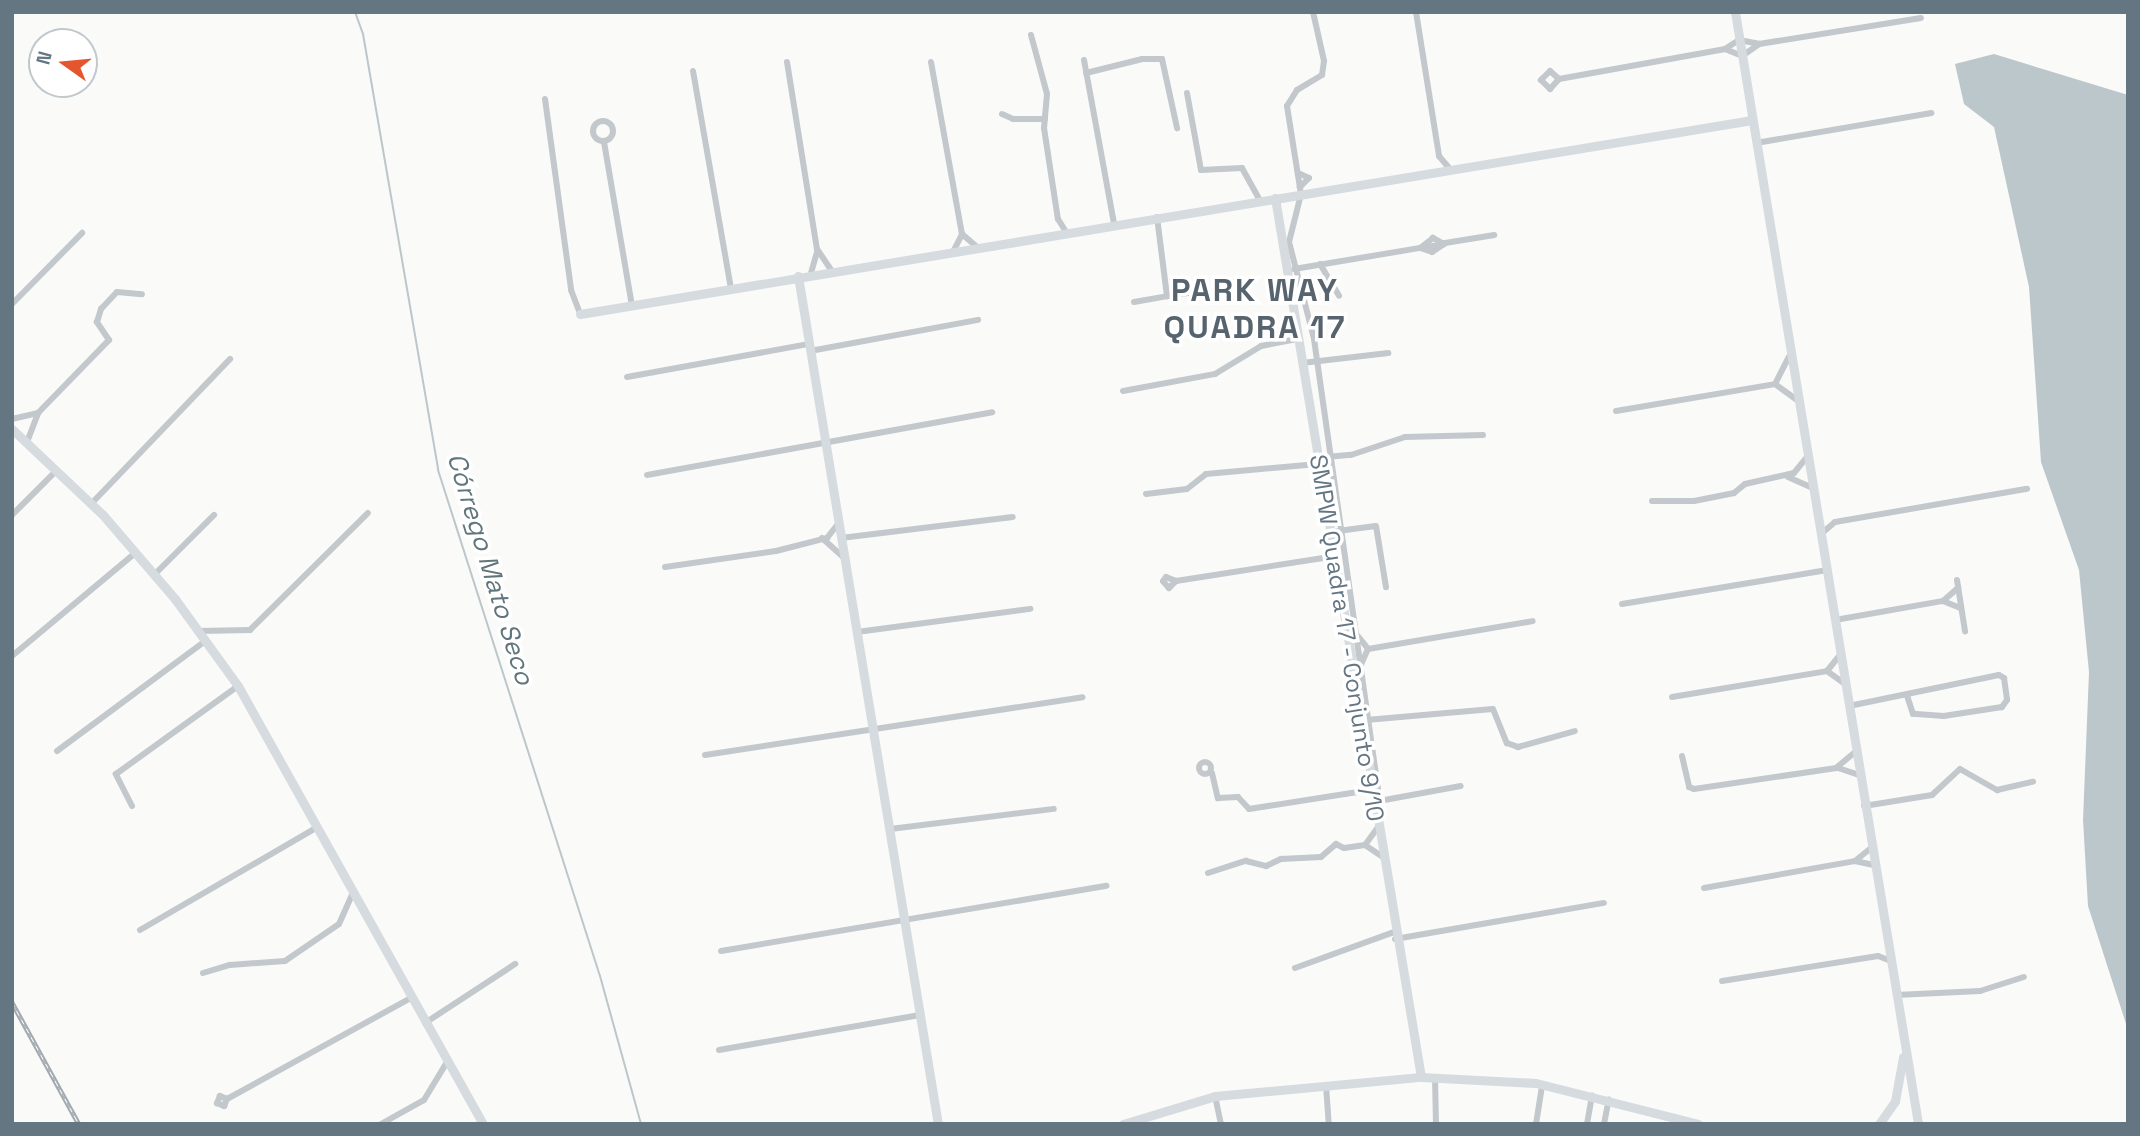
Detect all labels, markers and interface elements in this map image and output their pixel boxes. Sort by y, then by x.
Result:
north arrow [28,28,98,98]
text: N [30,49,58,67]
district label: PARK WAY QUADRA 17 [1165,272,1345,347]
water label: Córrego Mato Seco [440,449,540,689]
street label: SMPW Quadra 17 - Conjunto 9/10 [1304,452,1390,824]

